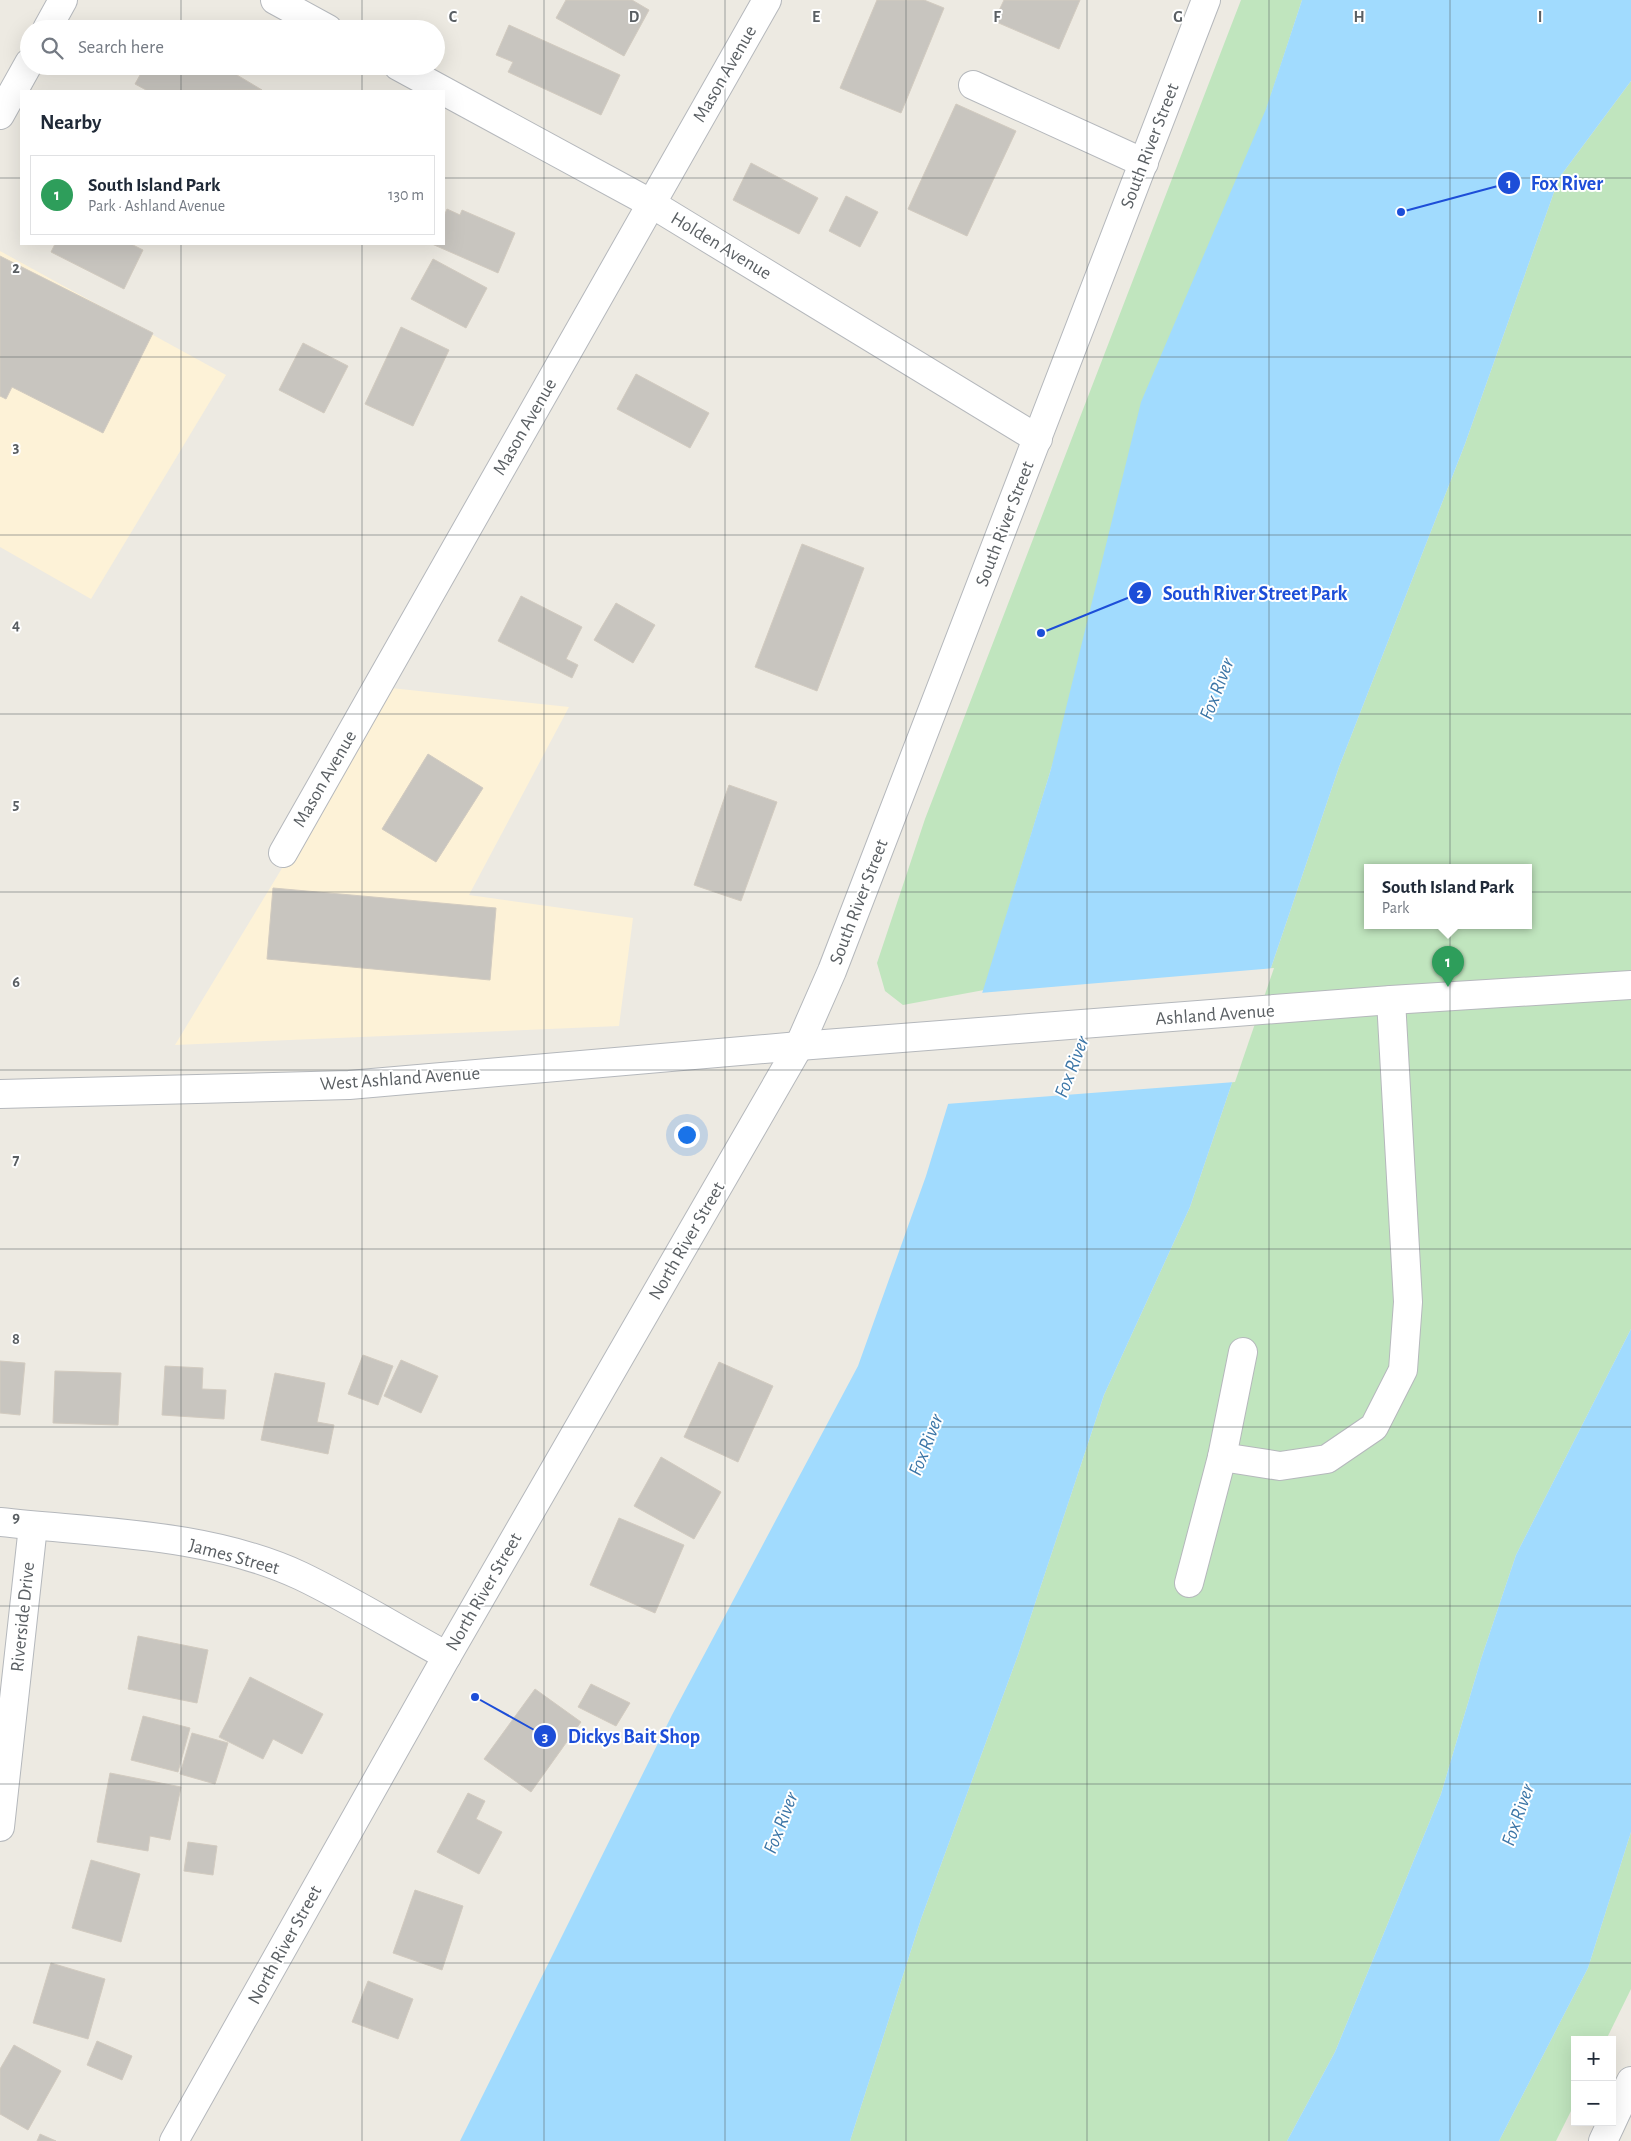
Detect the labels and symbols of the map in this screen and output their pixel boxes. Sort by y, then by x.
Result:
text: C [449,9,458,25]
text: D [629,9,640,25]
text: E [812,9,820,25]
text: F [993,9,1001,25]
text: G [1173,9,1183,25]
text: H [1353,9,1365,25]
text: I [1538,9,1542,25]
street label: Mason Avenue [690,22,760,126]
street label: South River Street [1117,81,1183,211]
callout: Fox River [1496,166,1614,201]
text: Fox River [1531,174,1603,194]
text: 1 [1506,176,1512,191]
street label: Holden Avenue [667,209,775,283]
text: 2 [12,260,20,276]
street label: Mason Avenue [490,375,560,479]
text: 3 [13,439,20,455]
street label: South River Street [972,459,1038,589]
callout: South River Street Park [1127,575,1357,610]
text: South River Street Park [1163,584,1347,604]
text: 2 [1136,586,1144,601]
text: 4 [12,617,20,633]
water label: Fox River [1196,655,1238,722]
street label: Mason Avenue [290,727,360,831]
text: 5 [13,796,20,812]
street label: South River Street [826,837,892,967]
pin: 1 [1432,946,1464,987]
text: 6 [12,974,20,990]
street label: Ashland Avenue [1155,1001,1275,1029]
water label: Fox River [1051,1033,1093,1100]
street label: West Ashland Avenue [319,1064,481,1094]
your location [674,1122,700,1148]
text: 7 [13,1152,20,1168]
street label: North River Street [646,1179,728,1303]
text: 8 [12,1331,20,1347]
water label: Fox River [905,1411,947,1478]
text: 9 [12,1509,20,1525]
street label: North River Street [443,1530,525,1654]
street label: James Street [187,1536,281,1578]
street label: Riverside Drive [8,1561,38,1673]
callout: Dickys Bait Shop [533,1719,710,1754]
text: Dickys Bait Shop [568,1727,700,1747]
text: 3 [542,1730,548,1745]
water label: Fox River [1498,1781,1538,1849]
water label: Fox River [760,1789,802,1856]
street label: North River Street [245,1882,325,2008]

